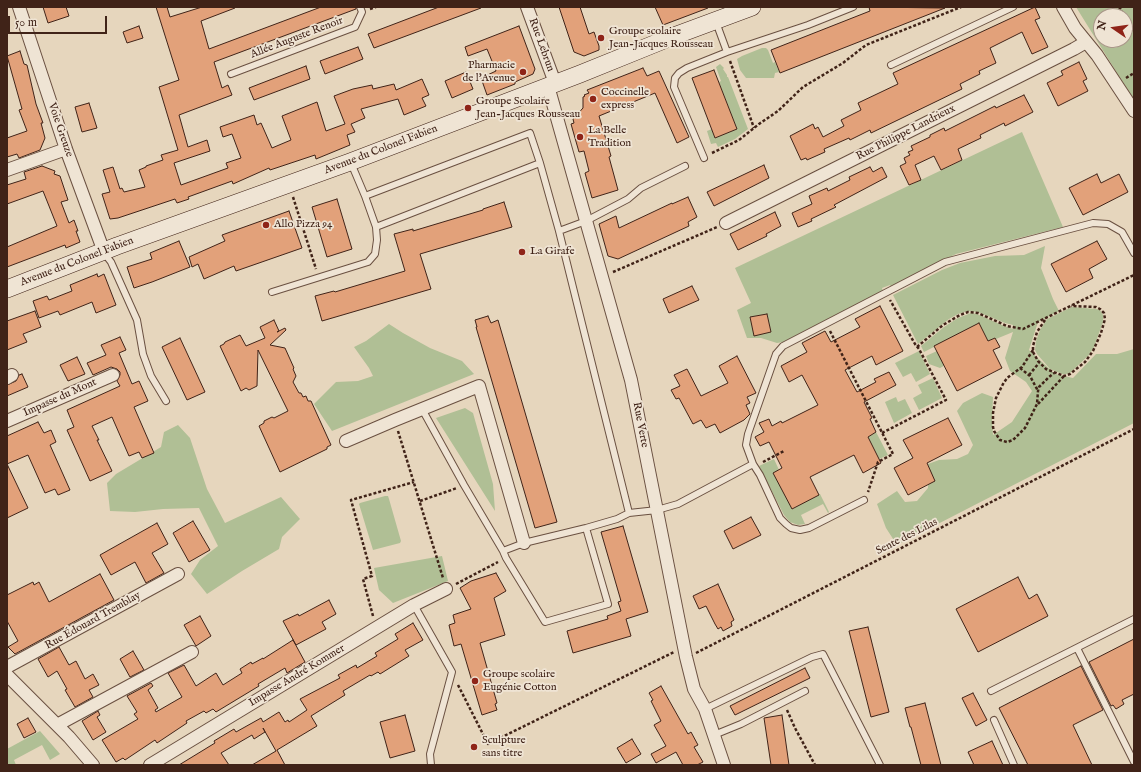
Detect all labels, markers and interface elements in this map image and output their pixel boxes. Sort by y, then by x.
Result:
scale bar [10,8,109,34]
north arrow [1093,8,1133,48]
street label: Allée Auguste Renoir [249,14,345,62]
text: 50 m [15,15,37,30]
street label: Rue Lebrun [525,16,557,74]
text: N [1094,19,1110,32]
place label: Groupe scolaire Jean-Jacques Rousseau [609,25,713,51]
marker: Groupe scolaire Jean-Jacques Rousseau [596,33,606,43]
place label: Pharmacie de l'Avenue [462,59,515,85]
marker: Pharmacie de l'Avenue [518,67,528,77]
place label: Coccinelle express [601,86,649,112]
marker: Coccinelle express [588,94,598,104]
place label: Groupe Scolaire Jean-Jacques Rousseau [476,95,580,121]
street label: Voie Greuze [45,101,75,159]
street label: Rue Philippe Landrieux [854,102,958,164]
marker: Groupe Scolaire Jean-Jacques Rousseau [463,103,473,113]
street label: Avenue du Colonel Fabien [323,122,439,178]
place label: La Belle Tradition [588,124,631,150]
marker: La Belle Tradition [575,132,585,142]
place label: Allo Pizza 94 [274,218,332,232]
marker: Allo Pizza 94 [261,220,271,230]
street label: Avenue du Colonel Fabien [19,234,135,290]
place label: La Girafe [530,245,574,259]
marker: La Girafe [517,247,527,257]
street label: Impasse du Mont [21,376,99,420]
street label: Rue Verte [629,401,651,449]
street label: Sente des Lilas [874,516,940,558]
street label: Rue Édouard Tremblay [43,589,143,653]
street label: Impasse André Kommer [247,642,347,710]
place label: Groupe scolaire Eugénie Cotton [483,668,557,694]
marker: Groupe scolaire Eugénie Cotton [470,676,480,686]
place label: Sculpture sans titre [482,734,526,760]
marker: Sculpture sans titre [469,742,479,752]

